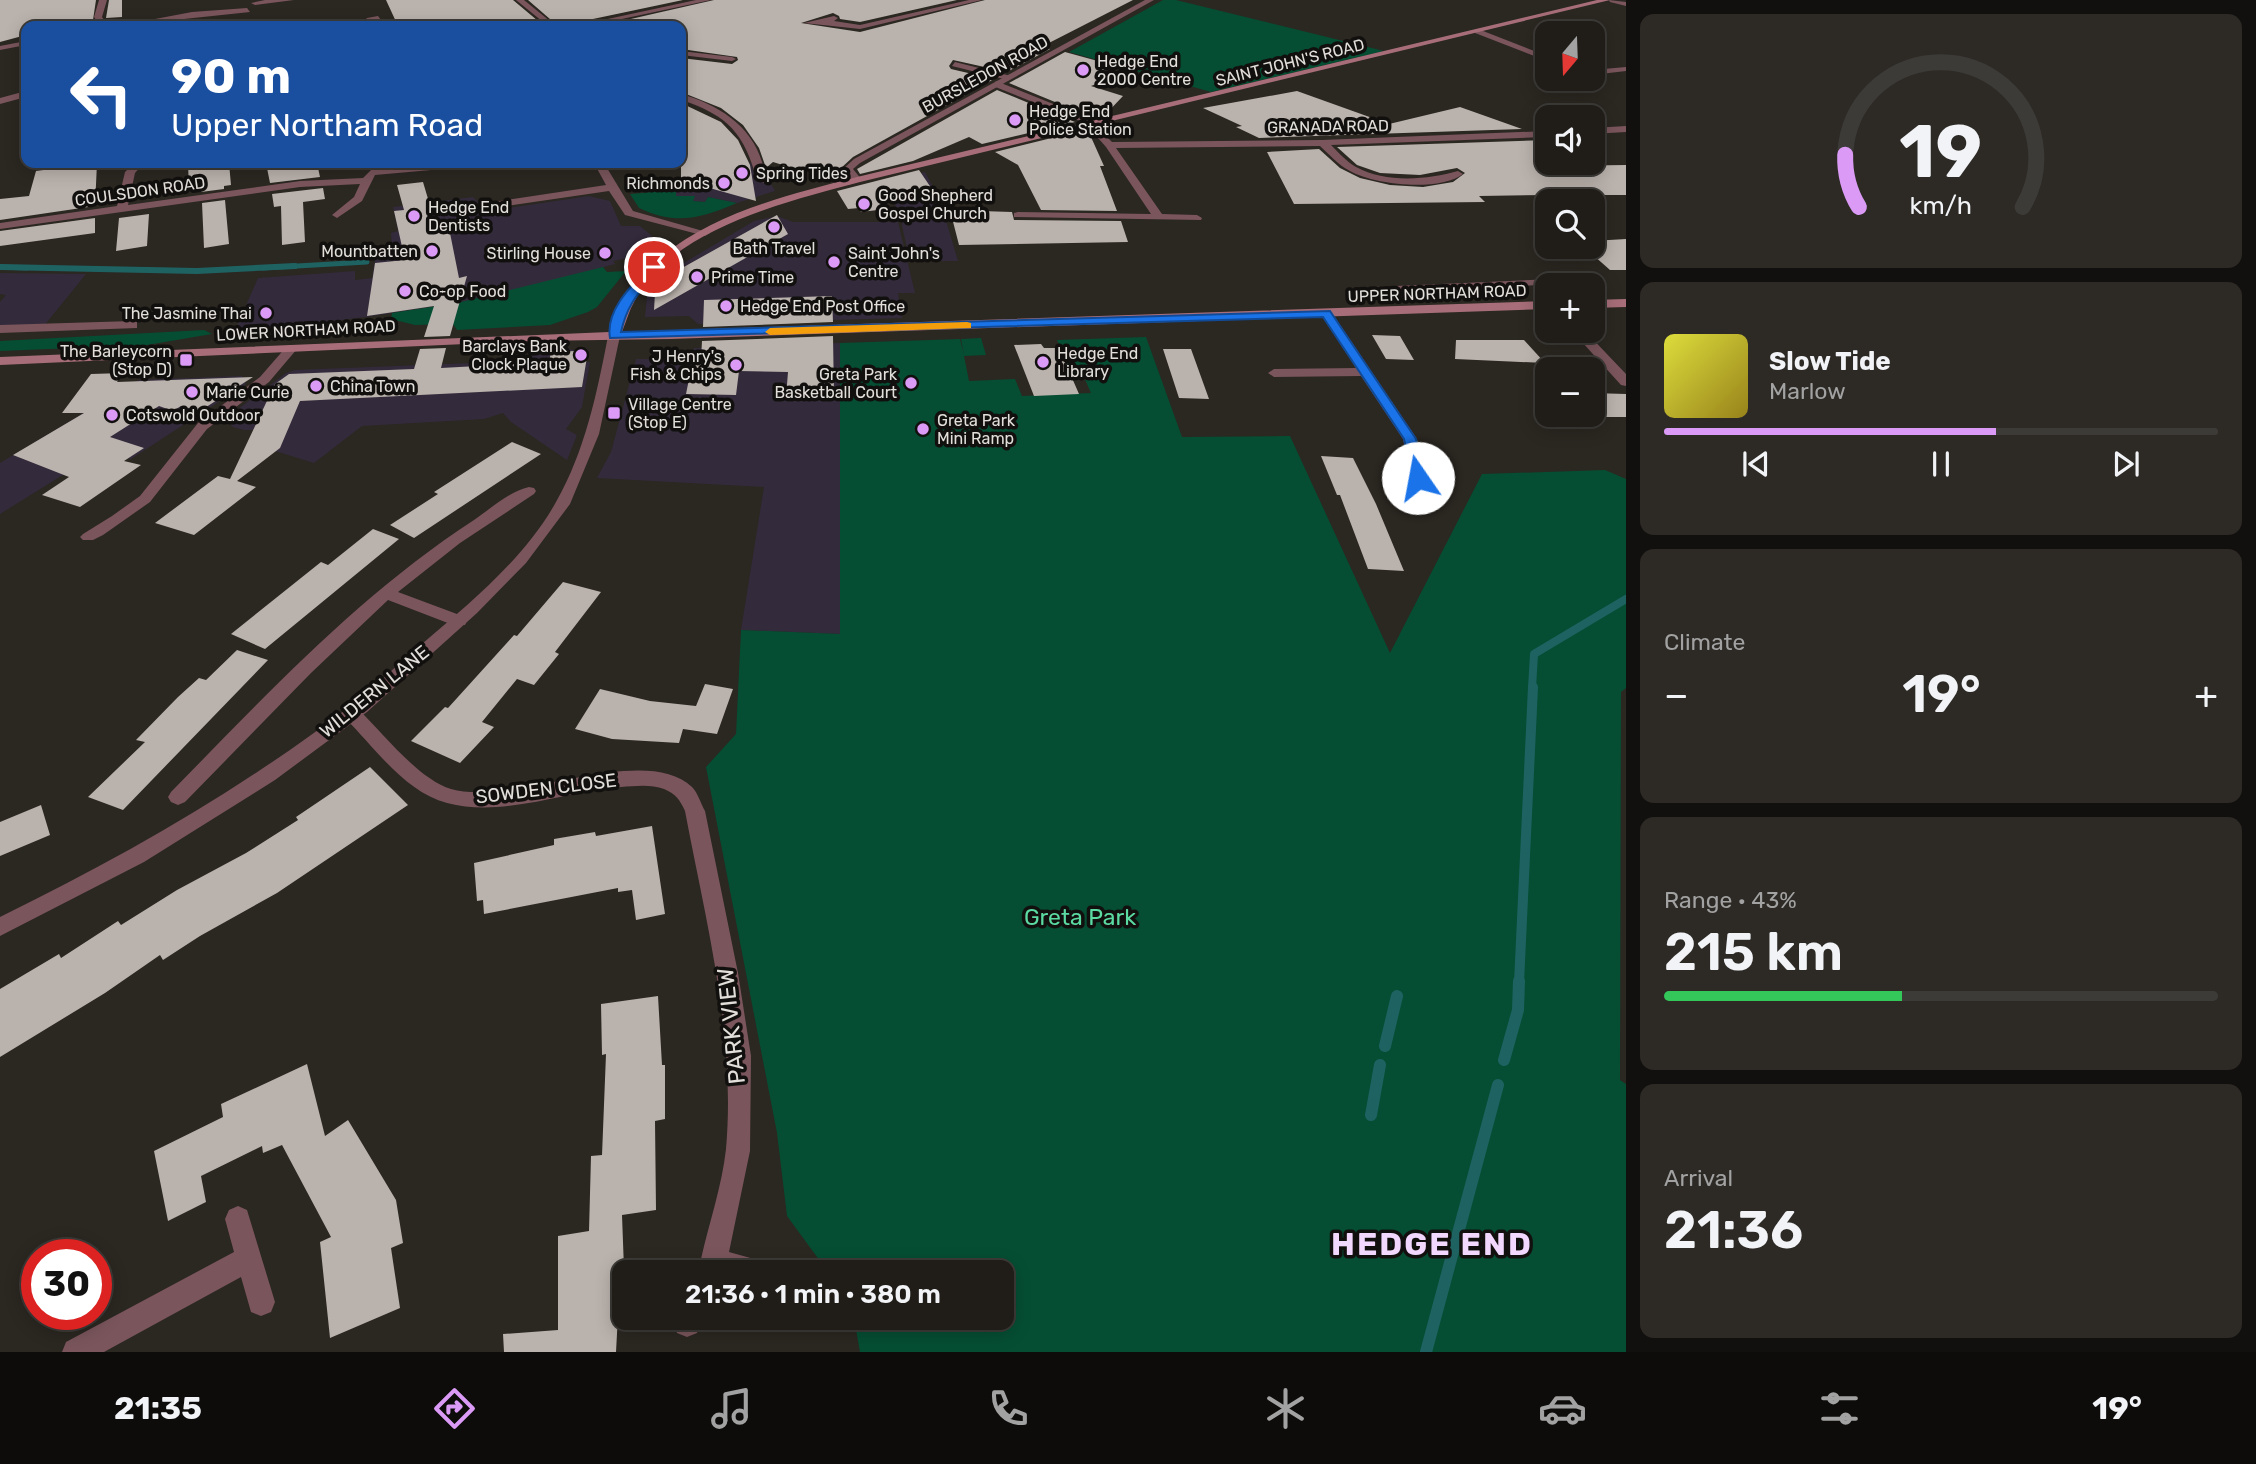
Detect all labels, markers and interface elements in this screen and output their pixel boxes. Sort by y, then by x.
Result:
north arrow [1535,21,1605,91]
map controls [1535,21,1605,427]
street label: BURSLEDON ROAD [919,32,1051,117]
street label: SAINT JOHN'S ROAD [1214,35,1366,90]
text: 90 m [171,47,291,105]
icon: left [56,49,147,140]
place label: Hedge End 2000 Centre [1097,52,1191,89]
marker: Hedge End 2000 Centre [1075,62,1091,78]
place label: Hedge End Police Station [1029,102,1132,139]
button: sound [1535,105,1605,175]
text: Upper Northam Road [171,106,483,144]
text: 19 [1900,109,1982,195]
marker: Hedge End Police Station [1007,112,1023,128]
street label: GRANADA ROAD [1267,116,1389,137]
place label: Spring Tides [756,164,848,183]
marker: Spring Tides [734,165,750,181]
street label: COULSDON ROAD [74,173,206,210]
place label: Richmonds [626,174,710,193]
marker: Richmonds [716,175,732,191]
place label: Good Shepherd Gospel Church [878,186,993,223]
button: search [1535,189,1605,259]
text: km/h [1910,191,1972,220]
marker: Good Shepherd Gospel Church [856,196,872,212]
place label: Hedge End Dentists [428,198,509,235]
marker: Hedge End Dentists [406,208,422,224]
marker: Bath Travel [766,219,782,235]
pin [624,237,684,297]
place label: Bath Travel [733,239,815,258]
place label: Mountbatten [321,242,418,261]
marker: Mountbatten [424,243,440,259]
place label: Stirling House [487,244,591,263]
place label: Saint John's Centre [848,244,940,281]
marker: Stirling House [597,245,613,261]
icon: arrive [635,248,673,286]
marker: Saint John's Centre [826,254,842,270]
place label: Prime Time [711,268,794,287]
marker: Prime Time [689,269,705,285]
button: + [1535,273,1605,343]
street label: UPPER NORTHAM ROAD [1347,281,1527,306]
place label: Co-op Food [419,282,506,301]
marker: Co-op Food [397,283,413,299]
place label: Hedge End Post Office [740,297,905,316]
marker: Hedge End Post Office [718,298,734,314]
place label: The Jasmine Thai [122,304,252,323]
marker: The Jasmine Thai [258,305,274,321]
street label: LOWER NORTHAM ROAD [216,316,396,345]
place label: Barclays Bank Clock Plaque [462,337,568,374]
place label: The Barleycorn (Stop D) [60,342,172,379]
place label: Hedge End Library [1057,344,1138,381]
text: Slow Tide [1769,346,1891,377]
marker: Barclays Bank Clock Plaque [573,347,589,363]
place label: J Henry's Fish & Chips [630,347,722,384]
marker: The Barleycorn (Stop D) [178,352,194,368]
marker: Hedge End Library [1035,354,1051,370]
marker: J Henry's Fish & Chips [728,357,744,373]
button: − [1535,357,1605,427]
place label: Greta Park Basketball Court [774,365,898,402]
marker: Greta Park Basketball Court [903,375,919,391]
place label: China Town [330,377,416,396]
text: Marlow [1769,377,1846,405]
marker: China Town [308,378,324,394]
place label: Marie Curie [206,383,290,402]
marker: Marie Curie [184,384,200,400]
place label: Village Centre (Stop E) [628,395,732,432]
marker: Village Centre (Stop E) [606,405,622,421]
place label: Cotswold Outdoor [126,406,260,425]
marker: Cotswold Outdoor [104,407,120,423]
place label: Greta Park Mini Ramp [937,411,1016,448]
marker: Greta Park Mini Ramp [915,421,931,437]
position arrow [1381,441,1455,515]
icon: previous [1737,445,1775,483]
icon: pause [1922,445,1960,483]
icon: next [2107,445,2145,483]
text: Climate [1664,628,1745,656]
street label: WILDERN LANE [315,640,434,743]
text: 19° [1902,663,1981,725]
text: − [1664,672,1689,718]
text: + [2194,672,2218,718]
street label: SOWDEN CLOSE [474,768,618,809]
text: Range · 43% [1664,886,1797,914]
park label: Greta Park [1024,903,1136,931]
text: 215 km [1664,921,1843,983]
street label: PARK VIEW [711,967,751,1085]
text: Arrival [1664,1164,1733,1192]
text: 21:36 [1664,1199,1803,1261]
district label: HEDGE END [1331,1225,1533,1263]
speed limit sign: 30 [21,1239,112,1330]
text: 21:36 · 1 min · 380 m [685,1279,941,1310]
icon: directions [430,1384,479,1433]
icon: music [707,1384,756,1433]
icon: phone [984,1384,1033,1433]
icon: climate [1261,1384,1310,1433]
icon: car [1538,1384,1587,1433]
icon: filters [1815,1384,1864,1433]
text: 21:35 [114,1389,202,1427]
text: 19° [2092,1389,2142,1427]

